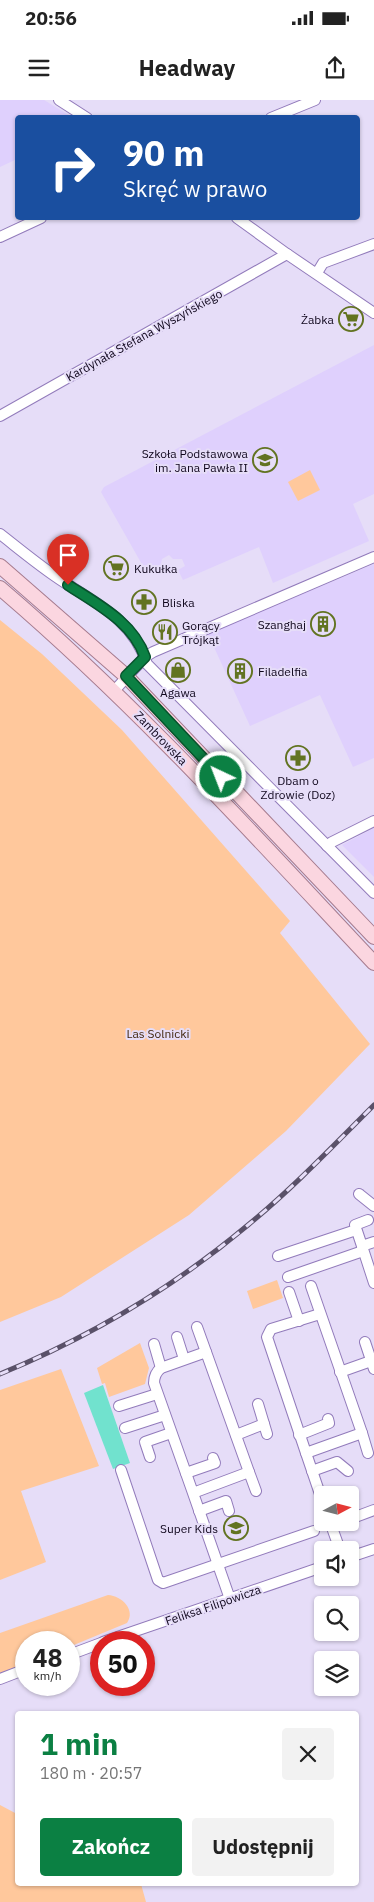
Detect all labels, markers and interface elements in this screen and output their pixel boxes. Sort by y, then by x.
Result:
text: 20:56 [25,6,77,30]
text: Headway [139,53,235,82]
icon: menu [25,54,53,82]
icon: share [321,54,349,82]
text: 90 m [123,130,205,176]
icon: right [40,135,105,200]
text: Skręć w prawo [123,174,267,203]
street label: Kardynała Stefana Wyszyńskiego [63,286,225,384]
supermarket icon: Żabka [338,306,364,332]
place label: Żabka [301,312,335,327]
place label: Szkoła Podstawowa im. Jana Pawła II [142,446,249,475]
school or university icon: Szkoła Podstawowa im. Jana Pawła II [252,447,278,473]
pin [47,534,89,585]
icon: arrive [54,541,82,569]
supermarket icon: Kukułka [103,555,129,581]
place label: Kukułka [134,561,178,576]
pharmacy icon: Bliska [131,589,157,615]
place label: Bliska [162,595,195,610]
building icon: Szanghaj [310,611,336,637]
place label: Szanghaj [258,617,306,632]
place label: Gorący Trójkąt [182,618,220,647]
restaurant icon: Gorący Trójkąt [152,619,178,645]
shop icon: Agawa [165,657,191,683]
building icon: Filadelfia [227,658,253,684]
place label: Filadelfia [258,664,308,679]
place label: Agawa [160,685,197,700]
street label: Zambrowska [131,708,191,769]
pharmacy icon: Dbam o Zdrowie (Doz) [285,745,311,771]
position arrow [194,750,246,802]
place label: Dbam o Zdrowie (Doz) [261,773,335,802]
park label: Las Solnicki [126,1026,190,1041]
north arrow [314,1486,359,1531]
map controls [314,1486,359,1696]
school or university icon: Super Kids [223,1515,249,1541]
place label: Super Kids [160,1521,218,1536]
button: sound [314,1541,359,1586]
street label: Feliksa Filipowicza [163,1581,263,1628]
button: search [314,1596,359,1641]
speed limit sign: 50 [90,1631,155,1696]
text: 48 [32,1641,63,1674]
button: layers [314,1651,359,1696]
text: km/h [33,1668,62,1683]
text: 1 min [40,1724,118,1763]
button: close [282,1728,334,1780]
text: 180 m · 20:57 [40,1763,142,1783]
button: Zakończ [40,1818,182,1876]
button: Udostępnij [192,1818,334,1876]

